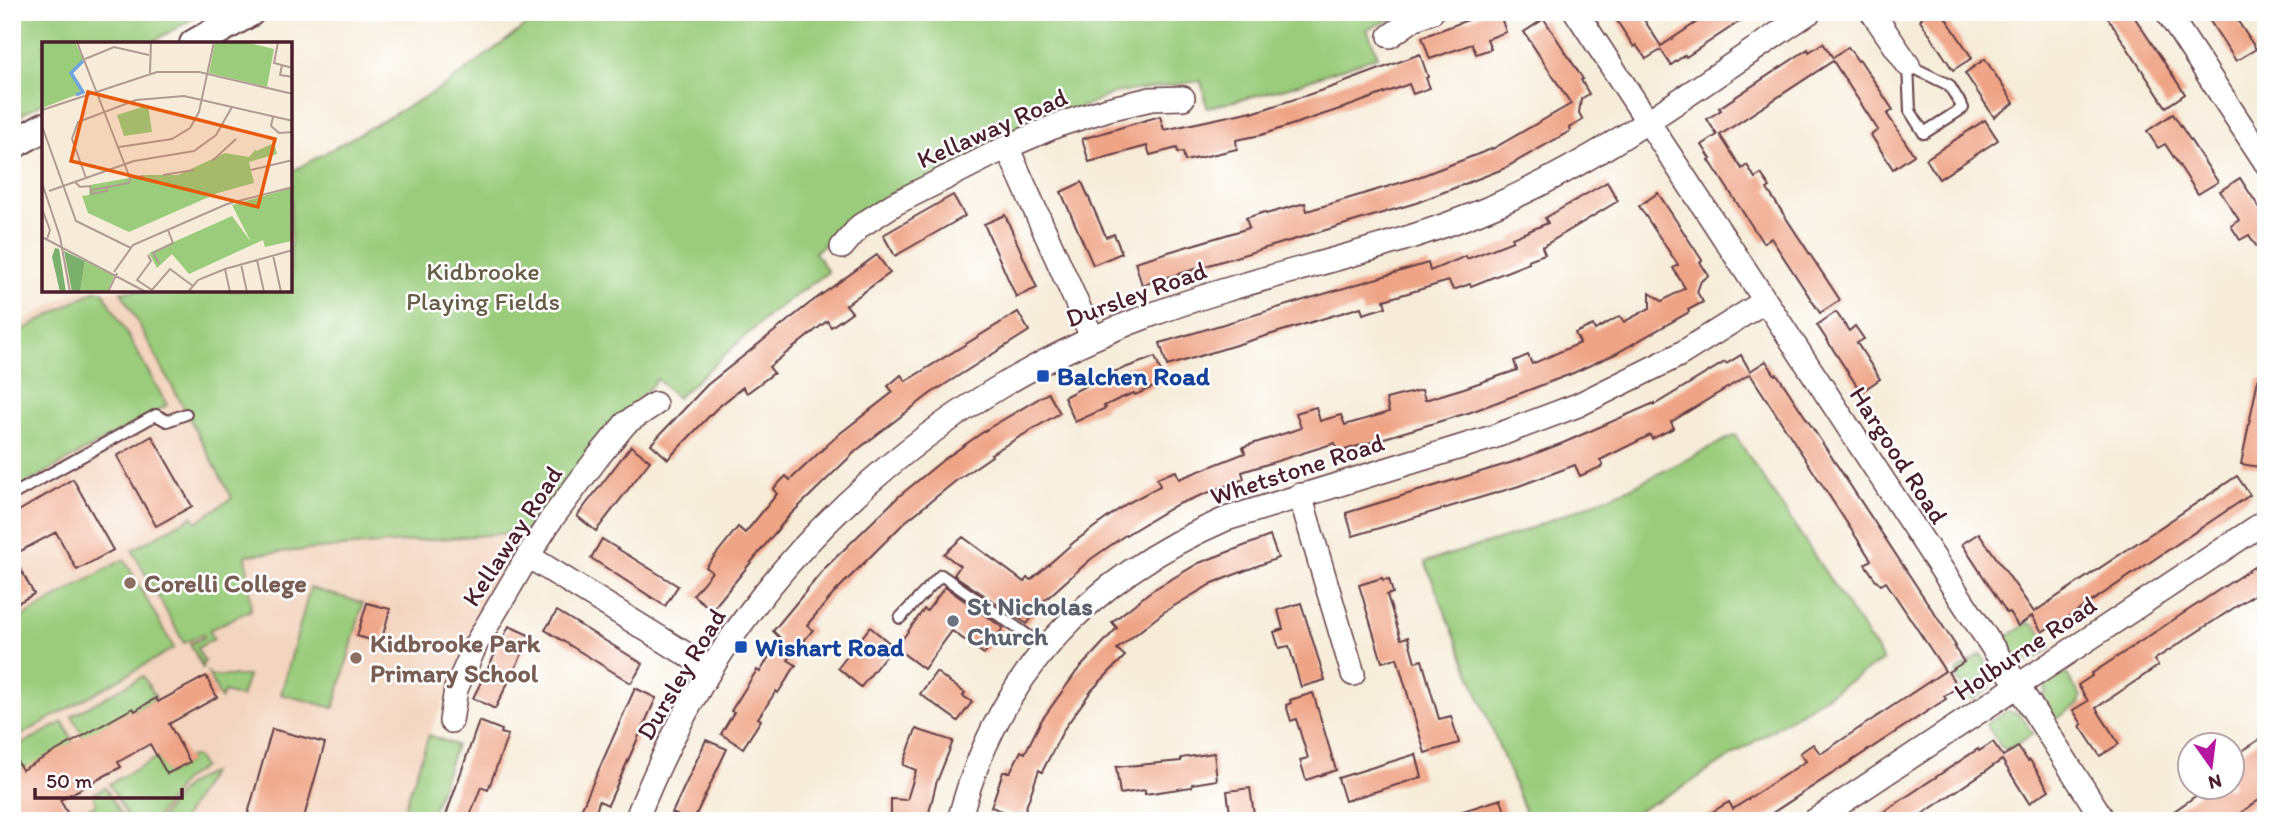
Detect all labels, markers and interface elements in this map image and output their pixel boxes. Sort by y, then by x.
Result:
inset map [42,42,292,292]
street label: Kellaway Road [912,81,1072,175]
street label: Dursley Road [1061,254,1211,334]
park label: Kidbrooke Playing Fields [406,255,560,317]
place label: Balchen Road [1057,360,1211,392]
marker: Balchen Road [1035,368,1051,384]
street label: Hargood Road [1843,380,1956,530]
street label: Whetstone Road [1206,426,1388,512]
street label: Kellaway Road [455,460,569,612]
place label: Corelli College [144,567,307,599]
marker: Corelli College [122,575,138,591]
street label: Holburne Road [1948,588,2103,707]
place label: St Nicholas Church [967,590,1093,652]
street label: Dursley Road [629,602,733,746]
marker: St Nicholas Church [945,613,961,629]
place label: Kidbrooke Park Primary School [370,627,541,689]
place label: Wishart Road [755,631,905,663]
marker: Wishart Road [733,639,749,655]
marker: Kidbrooke Park Primary School [348,650,364,666]
north arrow [2176,732,2246,802]
scale bar [35,756,182,800]
text: 50 m [46,768,93,793]
text: N [2206,769,2224,795]

